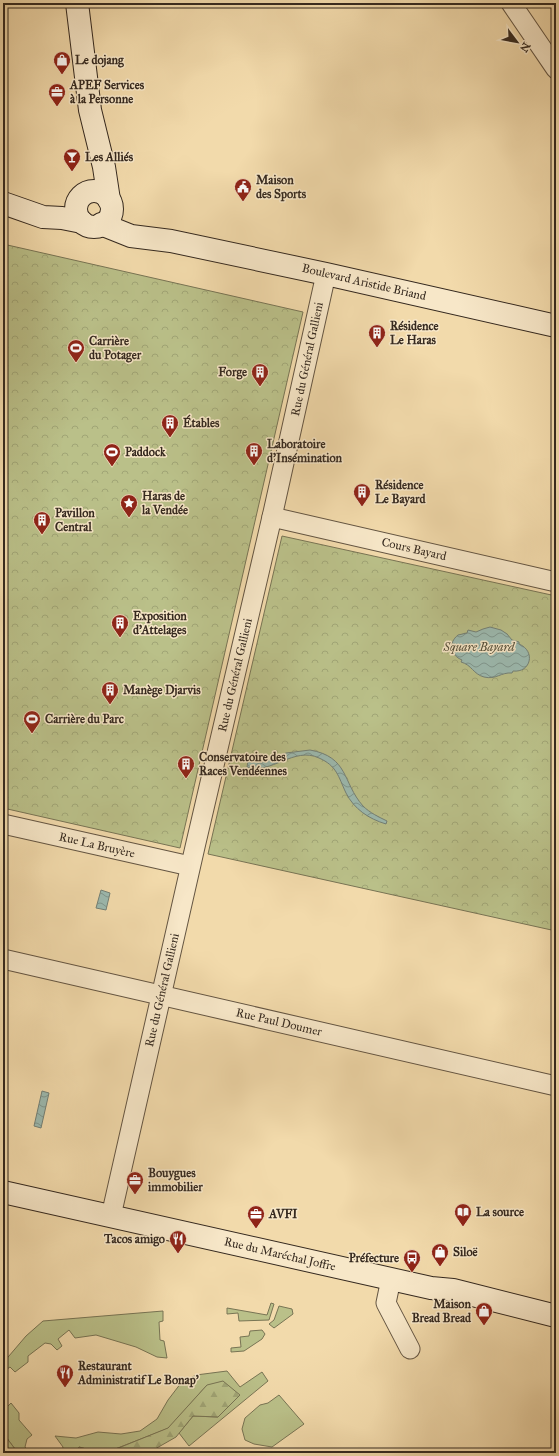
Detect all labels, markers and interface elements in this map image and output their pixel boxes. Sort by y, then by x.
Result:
north arrow [497,22,537,62]
text: N [517,40,533,55]
shop icon: Le dojang [52,50,72,75]
place label: Le dojang [75,53,124,68]
place label: APEF Services à la Personne [69,78,145,106]
office icon: APEF Services à la Personne [47,82,67,107]
bar icon: Les Alliés [62,147,82,172]
place label: Les Alliés [85,150,134,164]
place label: Maison des Sports [256,173,307,202]
public building icon: Maison des Sports [233,177,253,202]
street label: Boulevard Aristide Briand [300,261,428,303]
street label: Rue du Général Gallieni [288,300,326,417]
place label: Résidence Le Haras [390,319,439,347]
building icon: Résidence Le Haras [367,323,387,348]
place label: Carrière du Potager [89,334,142,363]
sports icon: Carrière du Potager [66,338,86,363]
building icon: Forge [250,362,270,387]
place label: Forge [218,365,247,380]
building icon: Étables [160,413,180,438]
place label: Étables [183,414,220,430]
place label: Laboratoire d'Insémination [267,437,343,465]
building icon: Laboratoire d'Insémination [244,441,264,466]
sports icon: Paddock [102,442,122,467]
place label: Paddock [125,445,166,459]
place label: Résidence Le Bayard [375,478,426,507]
building icon: Résidence Le Bayard [352,482,372,507]
place label: Haras de la Vendée [141,489,188,517]
place icon: Haras de la Vendée [119,493,139,518]
place label: Pavillon Central [55,506,95,534]
building icon: Pavillon Central [32,510,52,535]
street label: Cours Bayard [380,535,448,563]
place label: Exposition d'Attelages [133,609,187,638]
building icon: Exposition d'Attelages [110,613,130,638]
street label: Rue du Général Gallieni [215,616,255,733]
park label: Square Bayard [442,640,515,654]
building icon: Manège Djarvis [100,680,120,705]
place label: Manège Djarvis [123,683,201,698]
sports icon: Carrière du Parc [22,709,42,734]
place label: Carrière du Parc [45,712,124,726]
place label: Conservatoire des Races Vendéennes [199,750,288,778]
building icon: Conservatoire des Races Vendéennes [176,754,196,779]
street label: Rue La Bruyère [58,829,136,861]
street label: Rue du Général Gallieni [142,931,182,1048]
street label: Rue Paul Doumer [235,1005,324,1039]
place label: Bouygues immobilier [148,1166,203,1194]
office icon: Bouygues immobilier [125,1170,145,1195]
library icon: La source [453,1202,473,1227]
office icon: AVFI [246,1204,266,1229]
place label: La source [476,1205,524,1219]
place label: AVFI [268,1207,298,1221]
restaurant icon: Tacos amigo [168,1229,188,1254]
place label: Tacos amigo [103,1232,165,1247]
street label: Rue du Maréchal Joffre [223,1234,337,1275]
shop icon: Siloë [430,1242,450,1267]
place label: Siloë [453,1245,478,1259]
bus stop icon: Préfecture [402,1248,422,1273]
place label: Préfecture [349,1251,399,1265]
place label: Maison Bread Bread [412,1297,472,1325]
shop icon: Maison Bread Bread [474,1301,494,1326]
place label: Restaurant Administratif Le Bonap' [77,1359,199,1388]
restaurant icon: Restaurant Administratif Le Bonap' [55,1363,75,1388]

